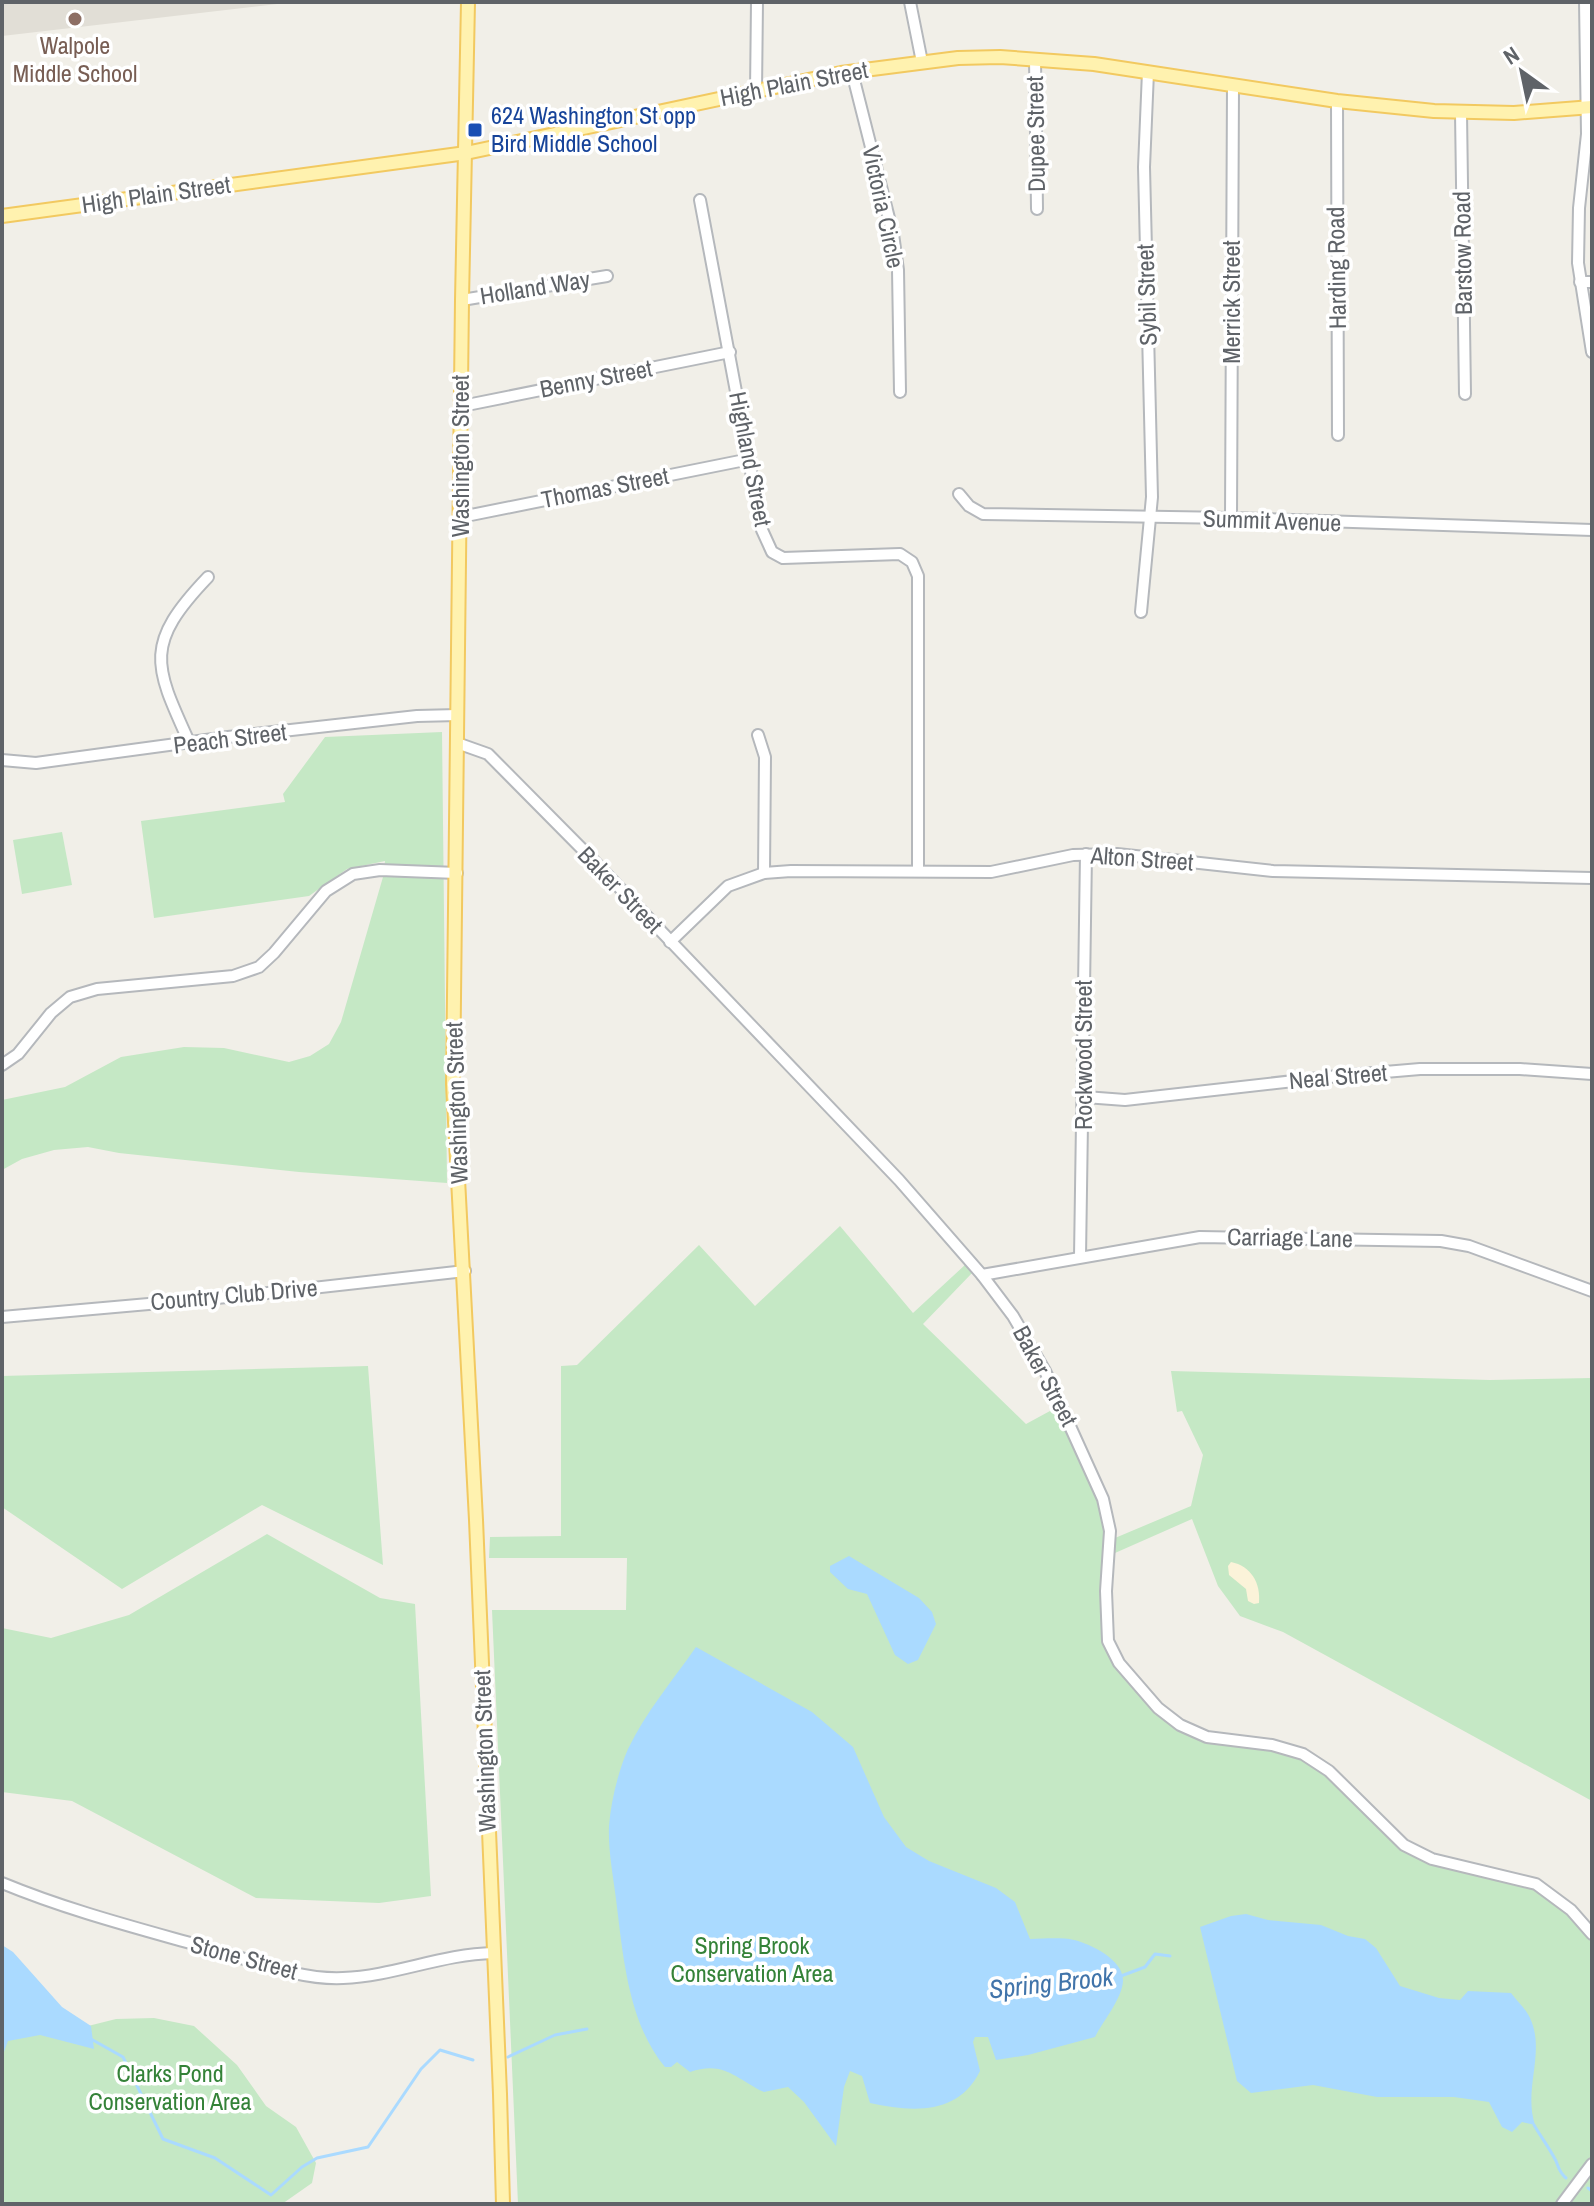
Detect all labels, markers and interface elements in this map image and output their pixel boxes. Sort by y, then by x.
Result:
marker: Walpole Middle School [66,10,84,28]
place label: Walpole Middle School [13,29,137,89]
north arrow [1482,32,1562,112]
text: N [1497,39,1525,71]
street label: High Plain Street [717,53,871,113]
street label: Dupee Street [1018,75,1052,192]
place label: 624 Washington St opp Bird Middle School [491,99,696,159]
marker: 624 Washington St opp Bird Middle School [466,121,484,139]
street label: Victoria Circle [855,143,913,271]
street label: High Plain Street [79,168,233,220]
street label: Barstow Road [1445,191,1479,315]
street label: Harding Road [1319,206,1353,330]
street label: Merrick Street [1215,240,1247,364]
street label: Sybil Street [1128,243,1164,346]
street label: Holland Way [478,263,592,311]
street label: Benny Street [537,351,655,405]
street label: Washington Street [444,374,476,537]
street label: Highland Street [722,389,780,529]
street label: Thomas Street [538,459,672,515]
street label: Summit Avenue [1202,502,1342,538]
street label: Peach Street [171,715,289,761]
street label: Alton Street [1089,838,1195,878]
street label: Baker Street [571,839,671,940]
street label: Rockwood Street [1067,980,1099,1130]
street label: Washington Street [437,1021,475,1185]
street label: Neal Street [1287,1056,1389,1096]
street label: Carriage Lane [1227,1220,1353,1254]
street label: Country Club Drive [149,1271,319,1317]
street label: Baker Street [1006,1320,1086,1432]
street label: Washington Street [465,1669,503,1833]
street label: Stone Street [187,1927,302,1987]
park label: Spring Brook Conservation Area [670,1929,834,1989]
water label: Spring Brook [987,1958,1116,2006]
park label: Clarks Pond Conservation Area [88,2057,252,2117]

